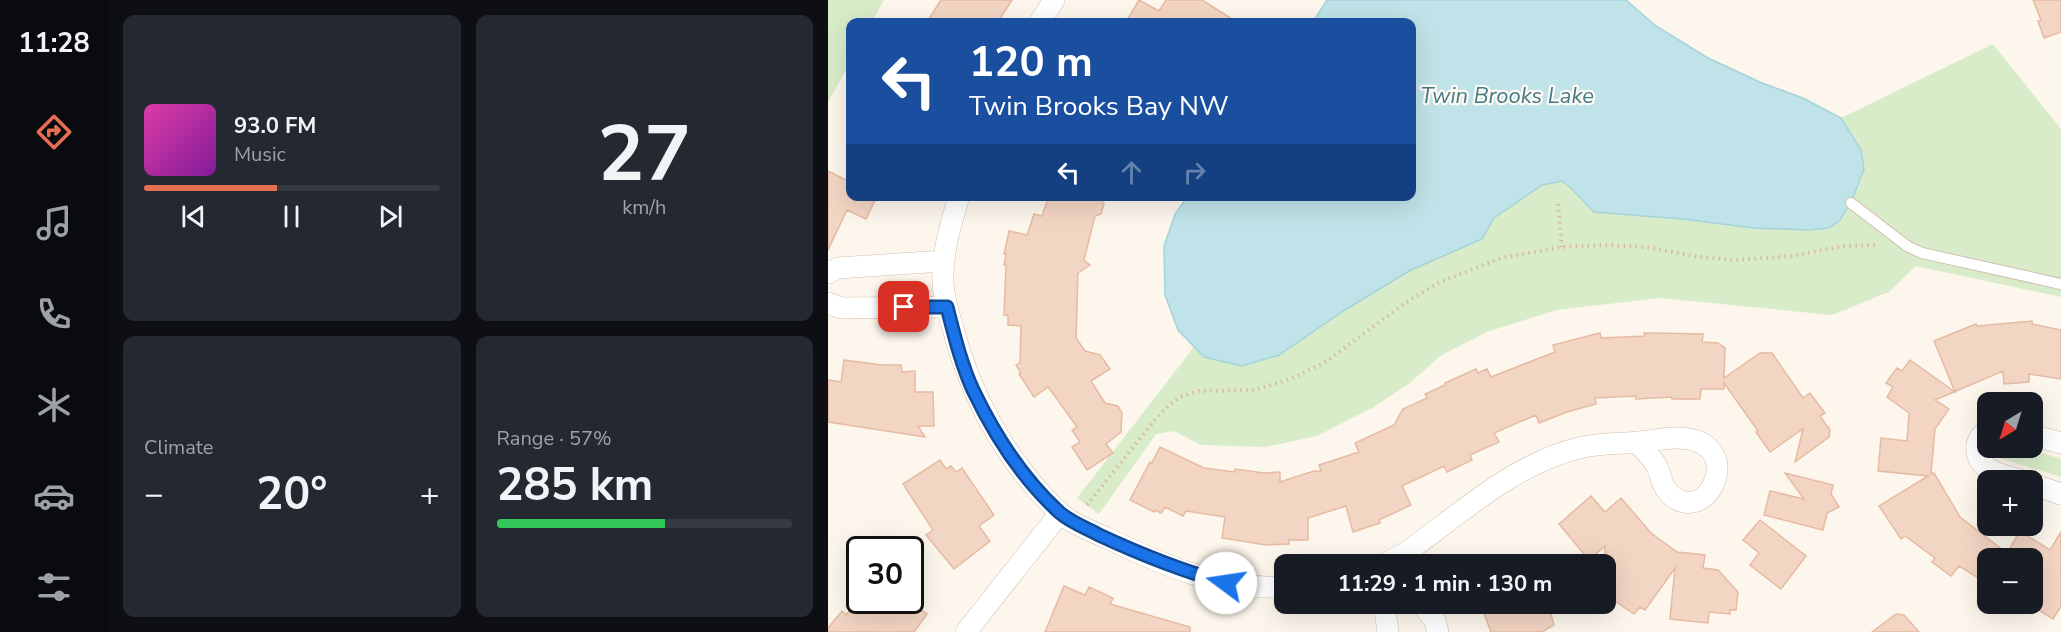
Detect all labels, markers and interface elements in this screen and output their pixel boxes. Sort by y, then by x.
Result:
text: 11:28 [18,25,90,62]
text: 120 m [969,34,1093,91]
icon: left [870,42,948,120]
water label: Twin Brooks Lake [1420,81,1594,111]
text: Twin Brooks Bay NW [969,88,1229,125]
text: 27 [597,101,691,208]
icon: directions [33,111,75,153]
text: 93.0 FM [234,111,316,141]
text: Music [234,141,286,168]
icon: left [1052,156,1085,189]
icon: ahead [1115,156,1148,189]
icon: right [1178,156,1211,189]
text: km/h [622,194,666,221]
icon: previous [177,200,210,233]
icon: pause [275,200,308,233]
icon: next [374,200,407,233]
icon: music [33,202,75,244]
pin [878,281,929,332]
icon: arrive [887,290,920,323]
icon: phone [33,293,75,335]
icon: climate [33,384,75,426]
north arrow [1977,392,2043,458]
map controls [1977,392,2043,614]
text: Range · 57% [497,425,612,452]
text: Climate [144,434,213,461]
text: 285 km [497,455,653,516]
text: 20° [256,464,327,525]
button: + [1977,470,2043,536]
text: − [144,472,164,517]
text: + [420,472,440,517]
icon: car [33,475,75,517]
speed limit sign: 30 [846,536,924,614]
button: − [1977,548,2043,614]
position arrow [1194,551,1258,615]
icon: filters [33,566,75,608]
text: 11:29 · 1 min · 130 m [1338,569,1552,599]

